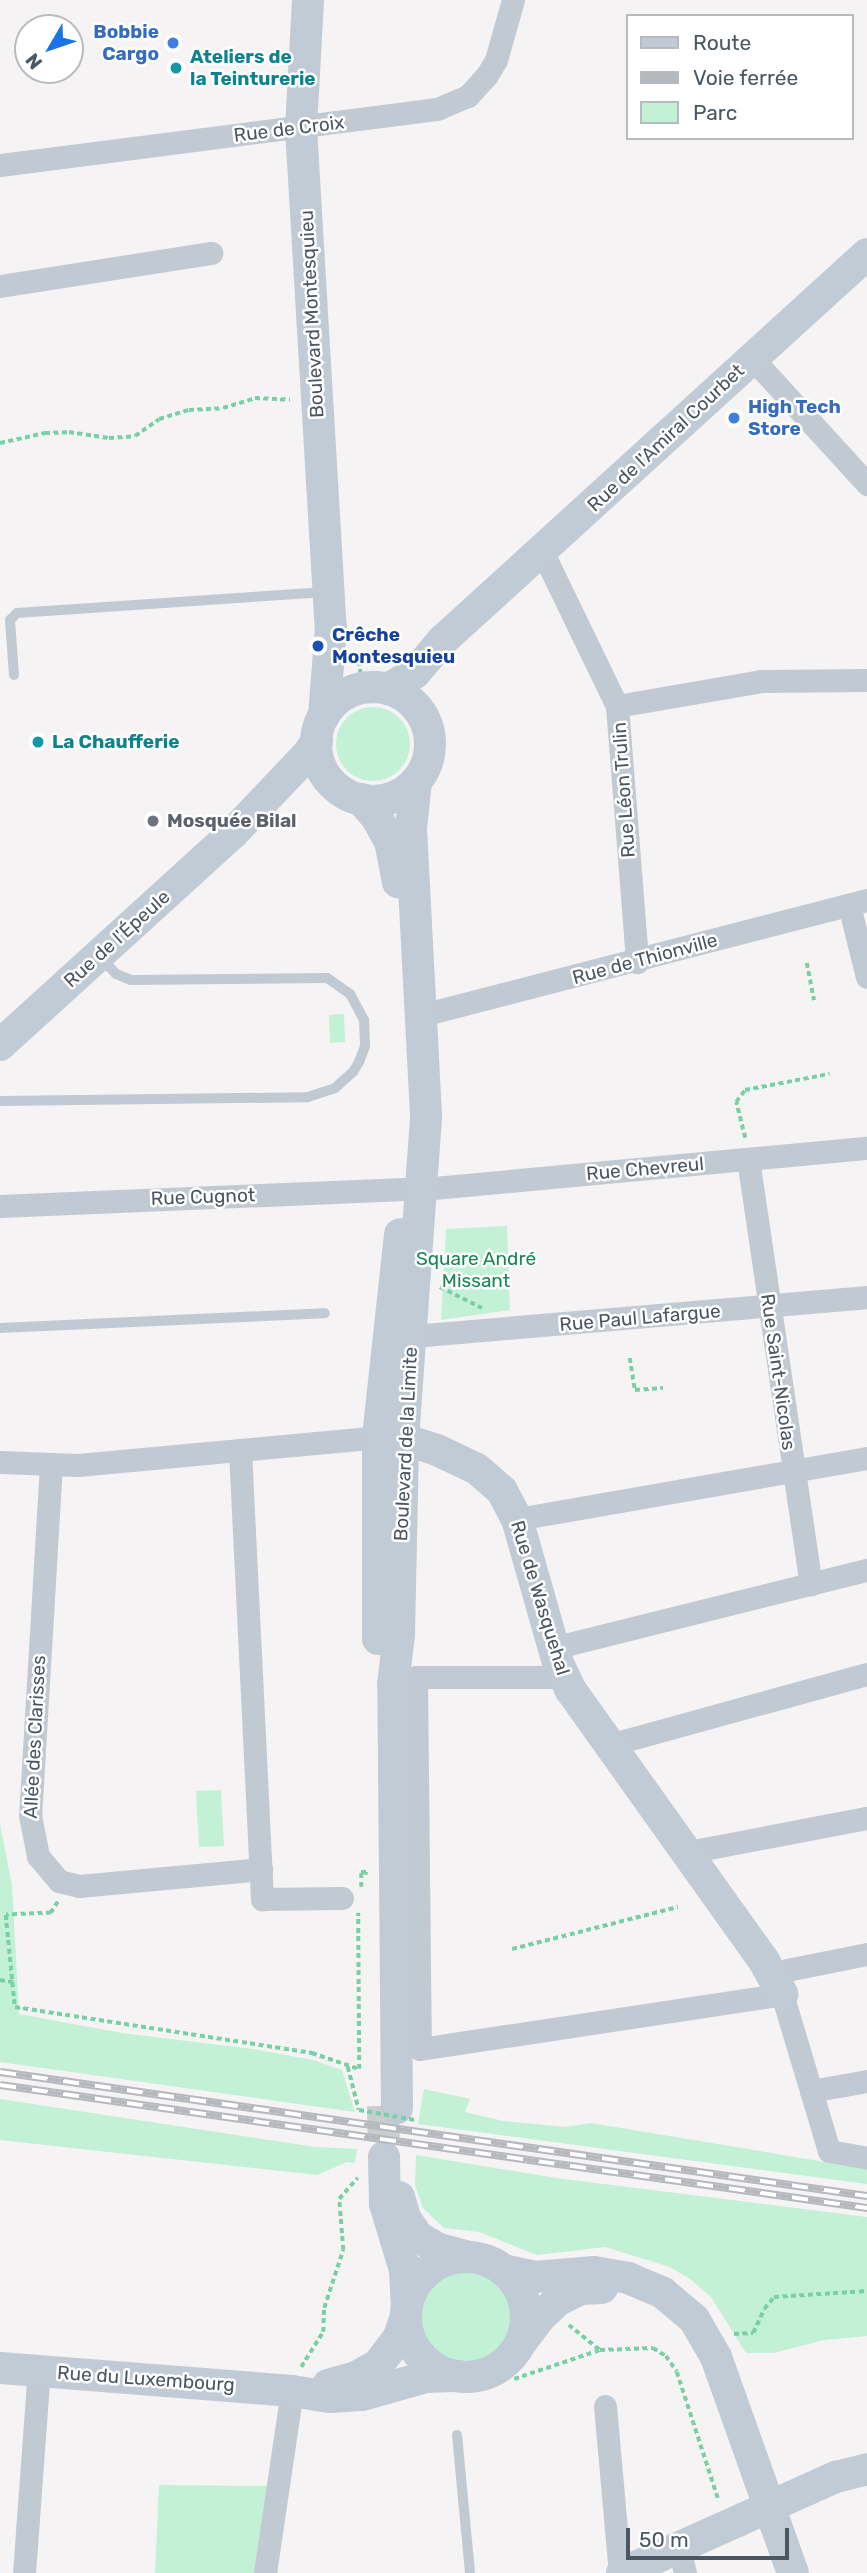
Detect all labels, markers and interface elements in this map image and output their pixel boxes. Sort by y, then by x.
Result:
north arrow [14,14,84,84]
legend [626,14,853,140]
place label: Bobbie Cargo [93,21,159,65]
text: Route [693,30,751,55]
marker: Bobbie Cargo [165,35,181,51]
place label: Ateliers de la Teinturerie [190,46,316,90]
text: N [21,49,47,74]
marker: Ateliers de la Teinturerie [168,60,184,76]
text: Voie ferrée [693,65,798,90]
text: Parc [693,100,737,125]
street label: Rue de Croix [232,111,346,147]
street label: Boulevard Montesquieu [295,209,329,419]
street label: Rue de l'Amiral Courbet [583,359,749,517]
place label: High Tech Store [748,396,841,440]
marker: High Tech Store [726,410,742,426]
place label: Crêche Montesquieu [332,624,455,668]
marker: Crêche Montesquieu [310,638,326,654]
street label: Rue Léon Trulin [608,721,640,859]
place label: La Chaufferie [52,731,179,753]
marker: La Chaufferie [30,734,46,750]
place label: Mosquée Bilal [167,810,297,832]
marker: Mosquée Bilal [145,813,161,829]
street label: Rue de l'Épeule [59,885,175,993]
street label: Rue de Thionville [570,929,720,989]
street label: Rue Chevreul [585,1153,705,1185]
street label: Rue Cugnot [150,1184,256,1210]
park label: Square André Missant [416,1248,536,1292]
street label: Rue Saint-Nicolas [756,1292,800,1452]
street label: Rue Paul Lafargue [559,1300,721,1336]
street label: Boulevard de la Limite [390,1346,422,1542]
street label: Rue de Wasquehal [506,1518,574,1678]
street label: Allée des Clarisses [19,1655,51,1819]
street label: Rue du Luxembourg [56,2361,236,2397]
scale bar [629,2514,792,2558]
text: 50 m [639,2527,689,2552]

